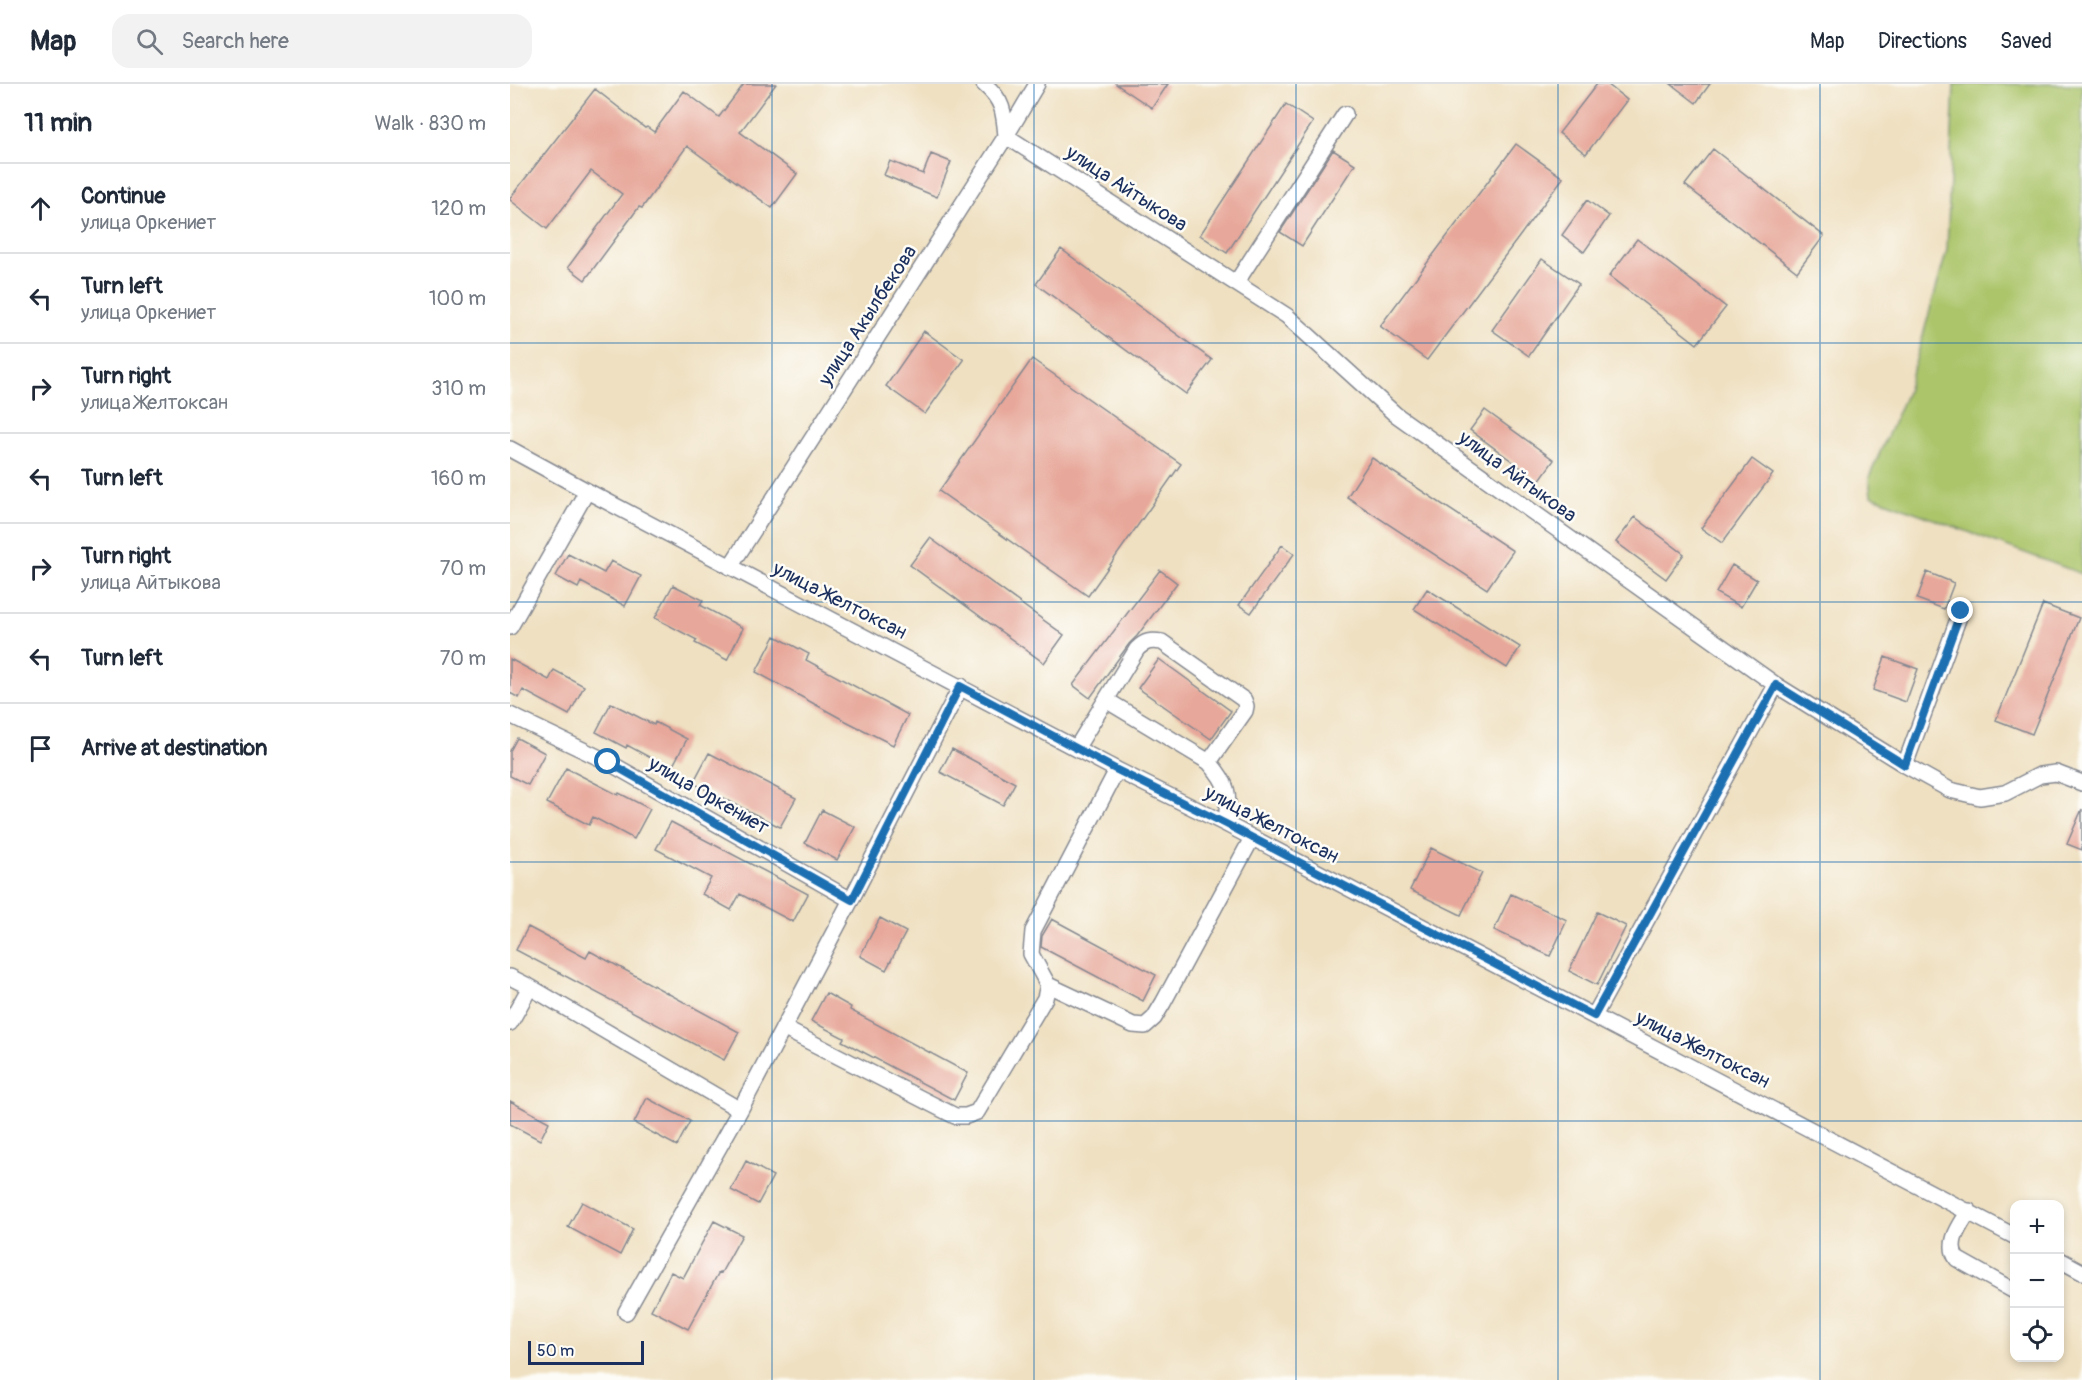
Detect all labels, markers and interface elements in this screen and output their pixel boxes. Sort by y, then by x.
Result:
search box [112,14,532,68]
text: Map [30,24,76,59]
icon: search [133,25,166,58]
text: Search here [181,27,289,55]
text: Map [1810,28,1845,55]
text: Directions [1878,28,1967,55]
text: Saved [2000,28,2052,55]
text: 11 min [24,107,92,139]
text: Walk · 830 m [374,111,486,136]
street label: улица Айтыкова [1060,139,1192,237]
text: Continue [81,182,165,210]
icon: ahead [24,192,57,225]
text: 120 m [431,196,486,221]
text: улица Оркениет [81,210,216,235]
street label: улица Акылбекова [812,240,922,391]
text: Turn left [81,272,163,300]
icon: left [24,282,57,315]
text: 100 m [429,286,486,311]
text: улица Оркениет [81,300,216,325]
text: Turn right [81,362,171,390]
icon: right [24,372,57,405]
text: 310 m [431,376,486,401]
text: улица Желтоксан [81,390,228,415]
street label: улица Айтыкова [1453,425,1582,528]
icon: left [24,462,57,495]
text: Turn left [81,464,163,492]
text: 160 m [431,466,486,491]
text: Turn right [81,542,171,570]
icon: right [24,552,57,585]
street label: улица Желтоксан [768,555,911,645]
text: 70 m [440,556,486,581]
text: улица Айтыкова [81,570,221,595]
route end [1947,597,1973,623]
icon: left [24,642,57,675]
text: Turn left [81,644,163,672]
text: 70 m [440,646,486,671]
icon: arrive [24,732,57,765]
text: Arrive at destination [81,734,267,762]
route start [594,748,620,774]
street label: улица Оркениет [643,750,774,840]
street label: улица Желтоксан [1200,779,1343,869]
street label: улица Желтоксан [1631,1004,1774,1094]
map controls [2010,1200,2064,1362]
button: + [2010,1200,2064,1254]
button: − [2010,1254,2064,1308]
button: locate [2010,1308,2064,1362]
scale bar [528,1338,644,1366]
text: 50 m [537,1341,574,1361]

